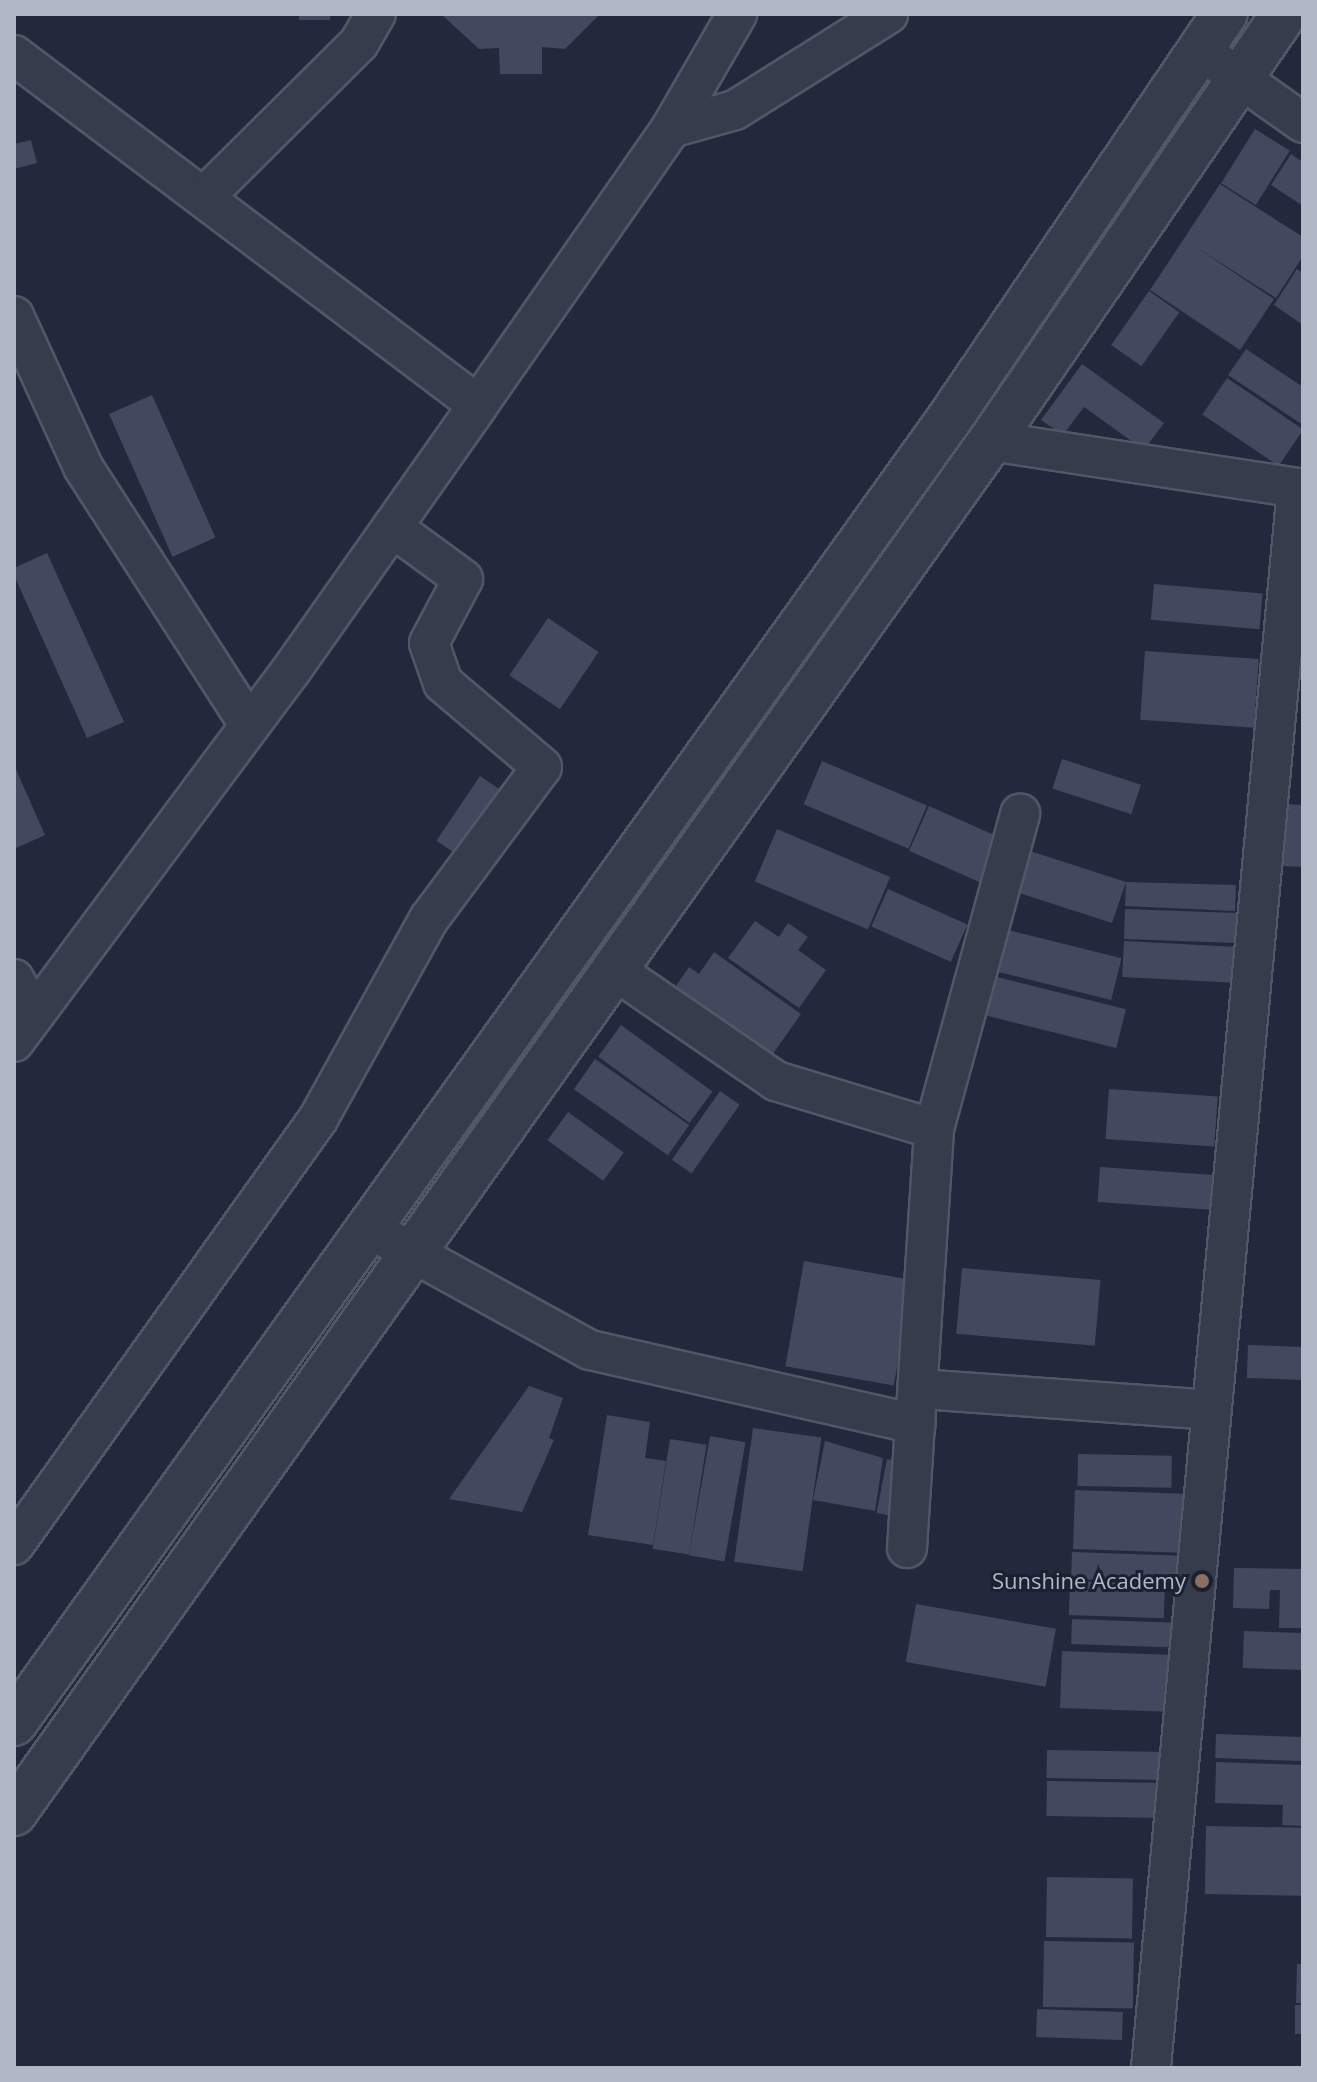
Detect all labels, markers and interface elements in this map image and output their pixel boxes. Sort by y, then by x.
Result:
place label: Sunshine Academy [992,1568,1186,1594]
marker: Sunshine Academy [1193,1572,1211,1590]

